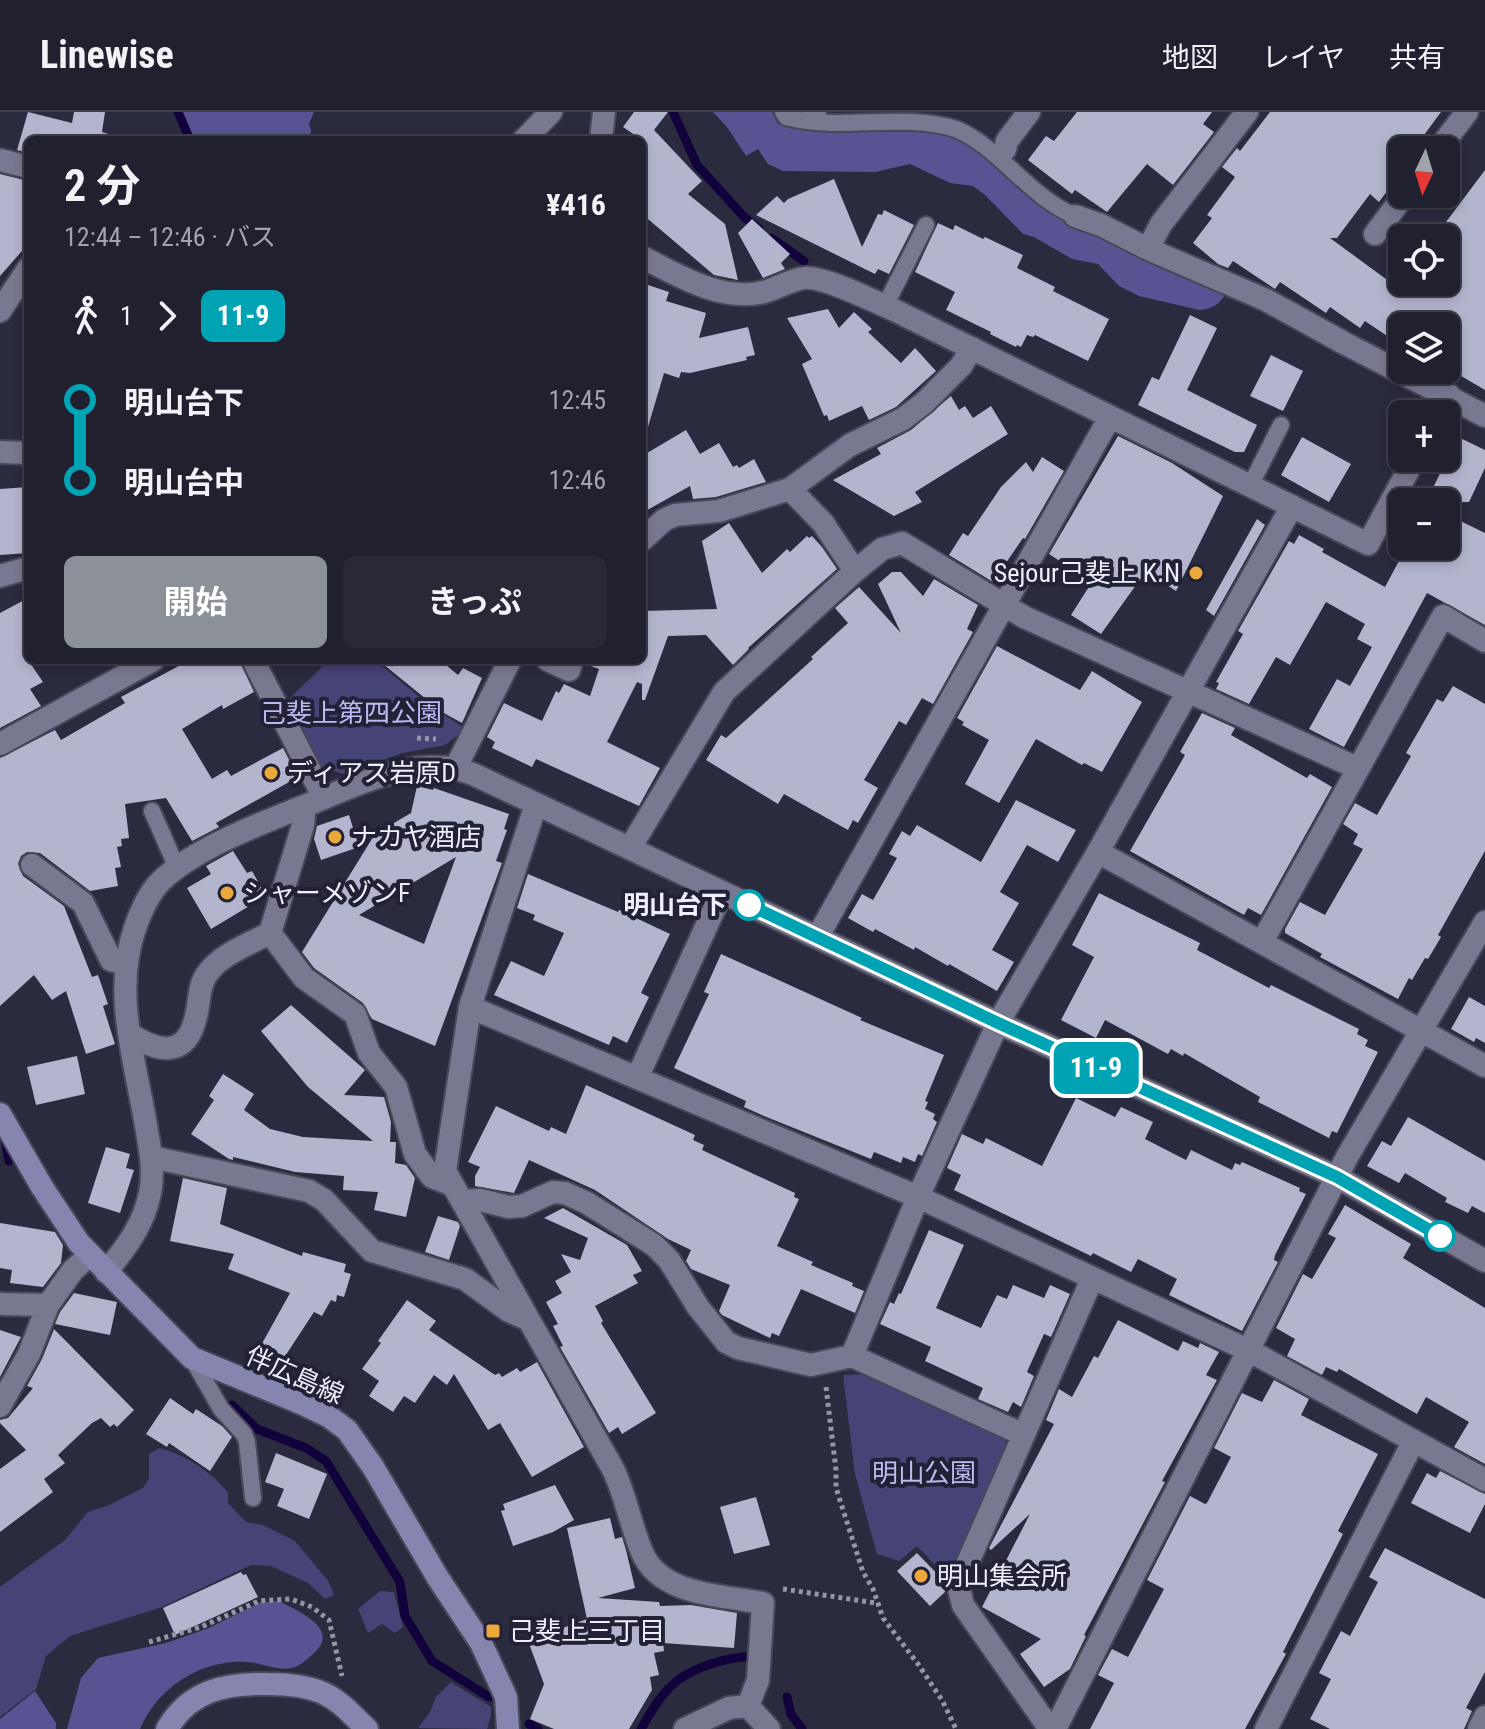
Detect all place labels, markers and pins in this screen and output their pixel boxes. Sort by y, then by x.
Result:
place label: Sejour己斐上 K.N [994,558,1180,588]
marker: Sejour己斐上 K.N [1187,564,1205,582]
place label: ディアス岩原D [287,758,456,788]
marker: ディアス岩原D [262,764,280,782]
place label: ナカヤ酒店 [351,822,481,852]
marker: ナカヤ酒店 [326,828,344,846]
place label: シャーメゾンF [243,878,410,908]
marker: シャーメゾンF [218,884,236,902]
place label: 明山台下 [623,890,727,920]
marker: 明山台下 [734,890,764,920]
unlabelled marker [1425,1221,1455,1251]
place label: 明山集会所 [937,1561,1067,1591]
marker: 明山集会所 [912,1567,930,1585]
place label: 己斐上三丁目 [509,1616,665,1646]
marker: 己斐上三丁目 [484,1622,502,1640]

